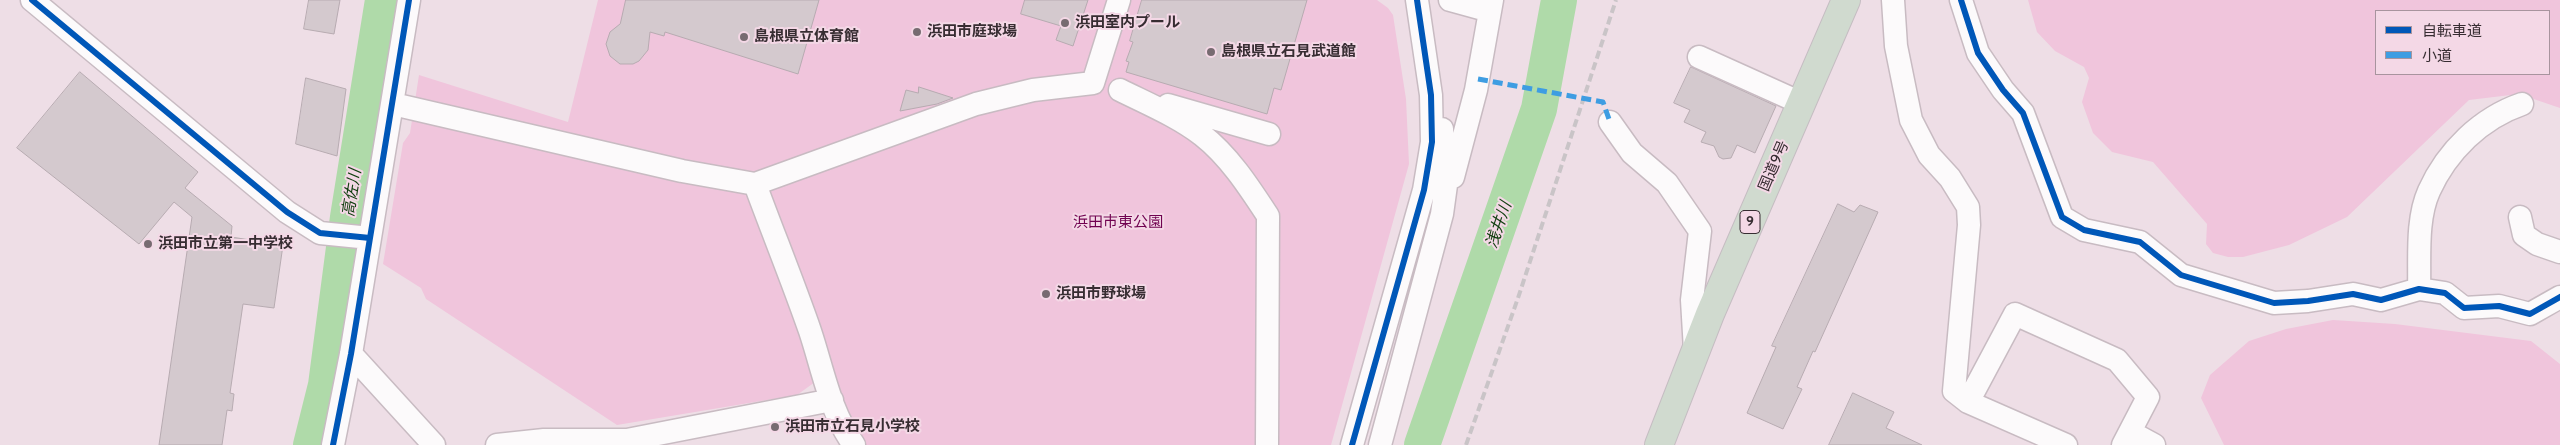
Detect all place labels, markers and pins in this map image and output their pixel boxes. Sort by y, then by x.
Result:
place label: 浜田室内プール [1075,14,1180,32]
marker: 浜田室内プール [1059,17,1071,29]
place label: 浜田市庭球場 [927,23,1017,41]
marker: 浜田市庭球場 [911,26,923,38]
place label: 島根県立体育館 [754,28,859,46]
marker: 島根県立体育館 [738,31,750,43]
place label: 島根県立石見武道館 [1221,43,1356,61]
marker: 島根県立石見武道館 [1205,46,1217,58]
place label: 浜田市立第一中学校 [158,235,293,253]
marker: 浜田市立第一中学校 [142,238,154,250]
place label: 浜田市野球場 [1056,285,1146,303]
marker: 浜田市野球場 [1040,288,1052,300]
place label: 浜田市立石見小学校 [785,418,920,436]
marker: 浜田市立石見小学校 [769,421,781,433]

